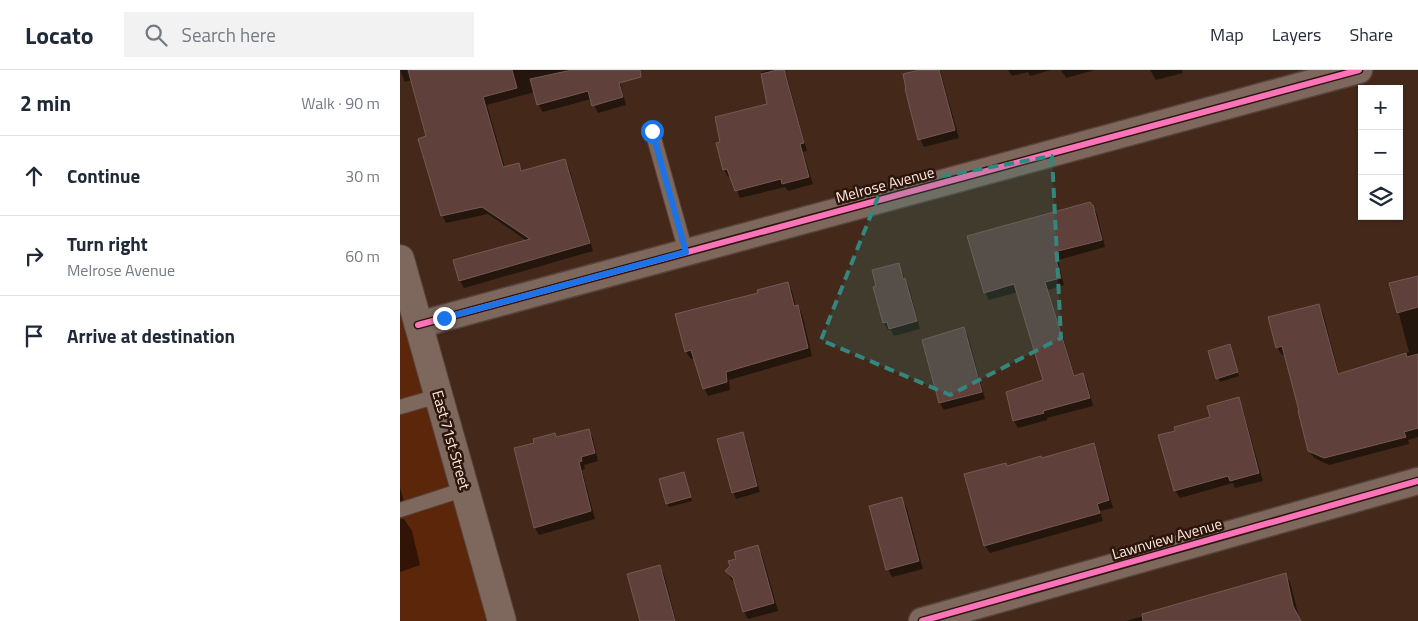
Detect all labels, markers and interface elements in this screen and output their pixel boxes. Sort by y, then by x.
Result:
search box [124,12,474,57]
text: Locato [25,17,94,53]
text: Search here [182,20,276,49]
icon: search [142,21,170,49]
text: Map [1210,21,1244,48]
text: Layers [1272,21,1321,48]
text: Share [1349,21,1393,48]
map controls [1358,85,1403,220]
button: + [1358,85,1403,130]
text: 2 min [20,87,71,119]
text: Walk · 90 m [301,91,380,115]
route start [641,120,664,143]
button: − [1358,130,1403,175]
street label: Melrose Avenue [833,160,937,209]
text: Continue [67,161,140,190]
icon: ahead [20,162,48,190]
text: 30 m [345,164,380,188]
button: layers [1358,175,1403,220]
text: Turn right [67,229,148,258]
icon: right [20,242,48,270]
text: 60 m [345,244,380,268]
text: Melrose Avenue [67,258,175,282]
route end [433,307,456,330]
text: Arrive at destination [67,321,235,350]
icon: arrive [20,322,48,350]
street label: East 71st Street [426,387,477,493]
street label: Lawnview Avenue [1109,512,1225,565]

